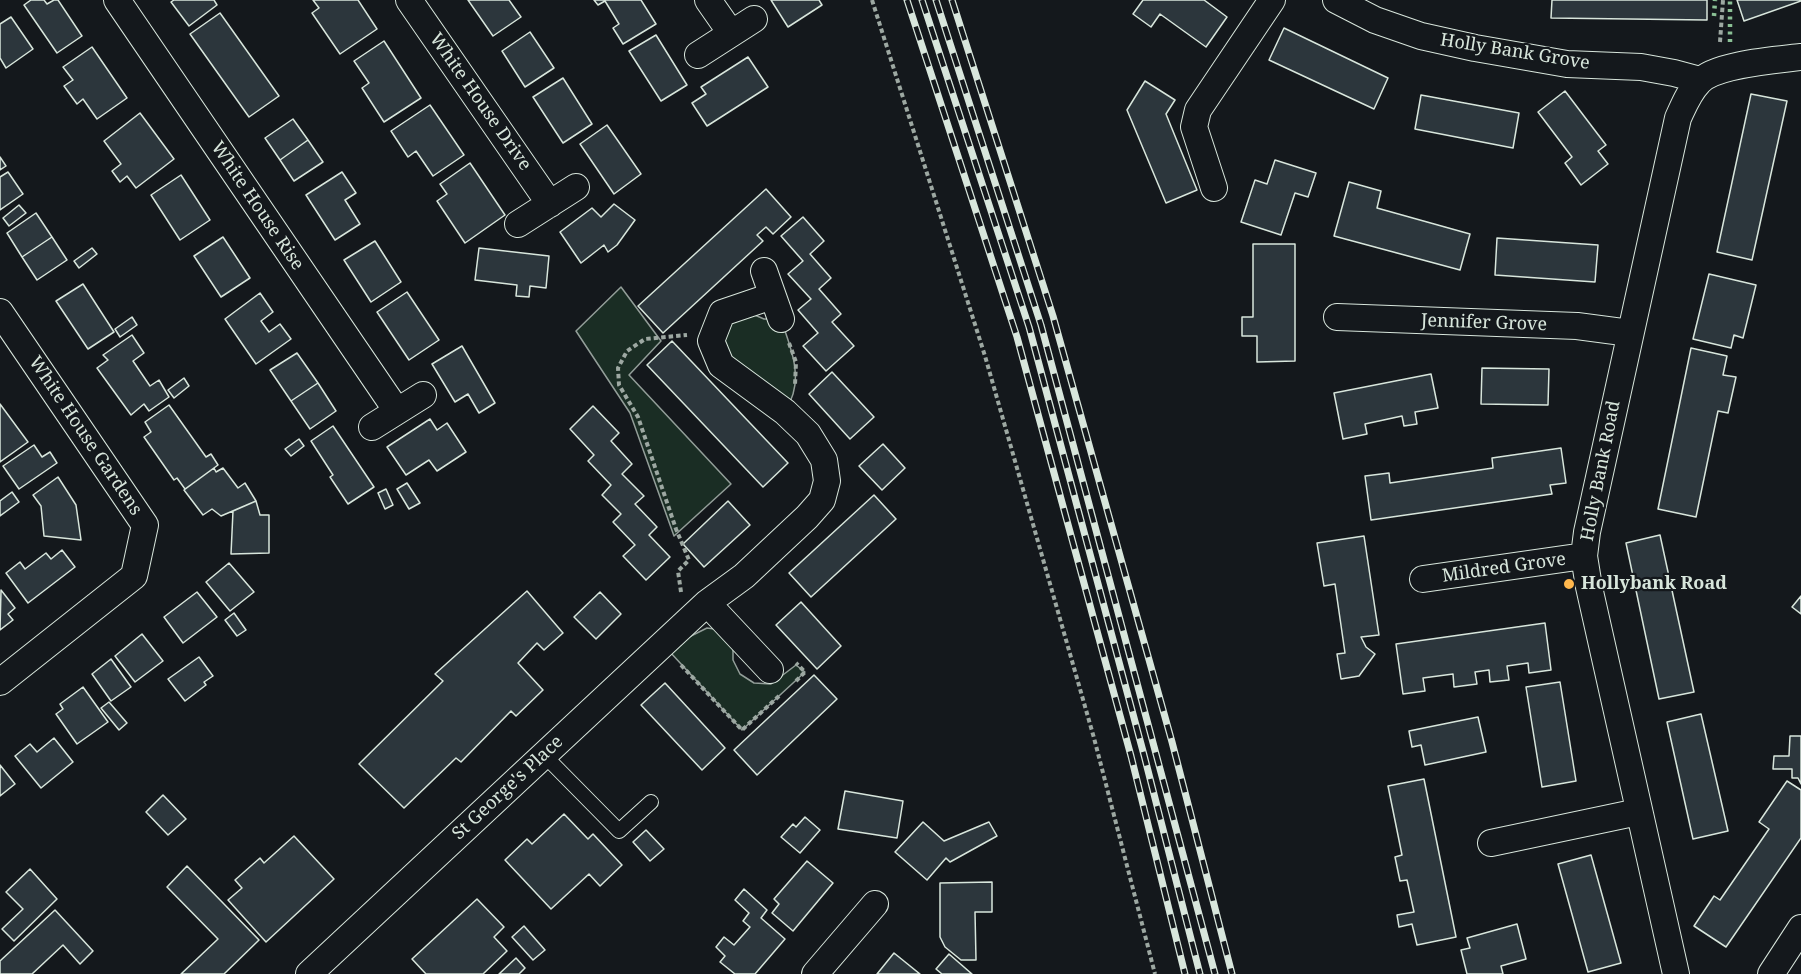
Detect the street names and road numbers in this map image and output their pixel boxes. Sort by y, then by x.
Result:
street label: White House Drive [425,29,535,175]
street label: Holly Bank Grove [1439,30,1591,74]
street label: White House Rise [206,138,308,274]
street label: Jennifer Grove [1421,310,1547,336]
street label: White House Gardens [24,352,146,520]
street label: Holly Bank Road [1577,399,1625,543]
street label: Mildred Grove [1441,549,1567,587]
street label: St George's Place [448,731,568,845]

